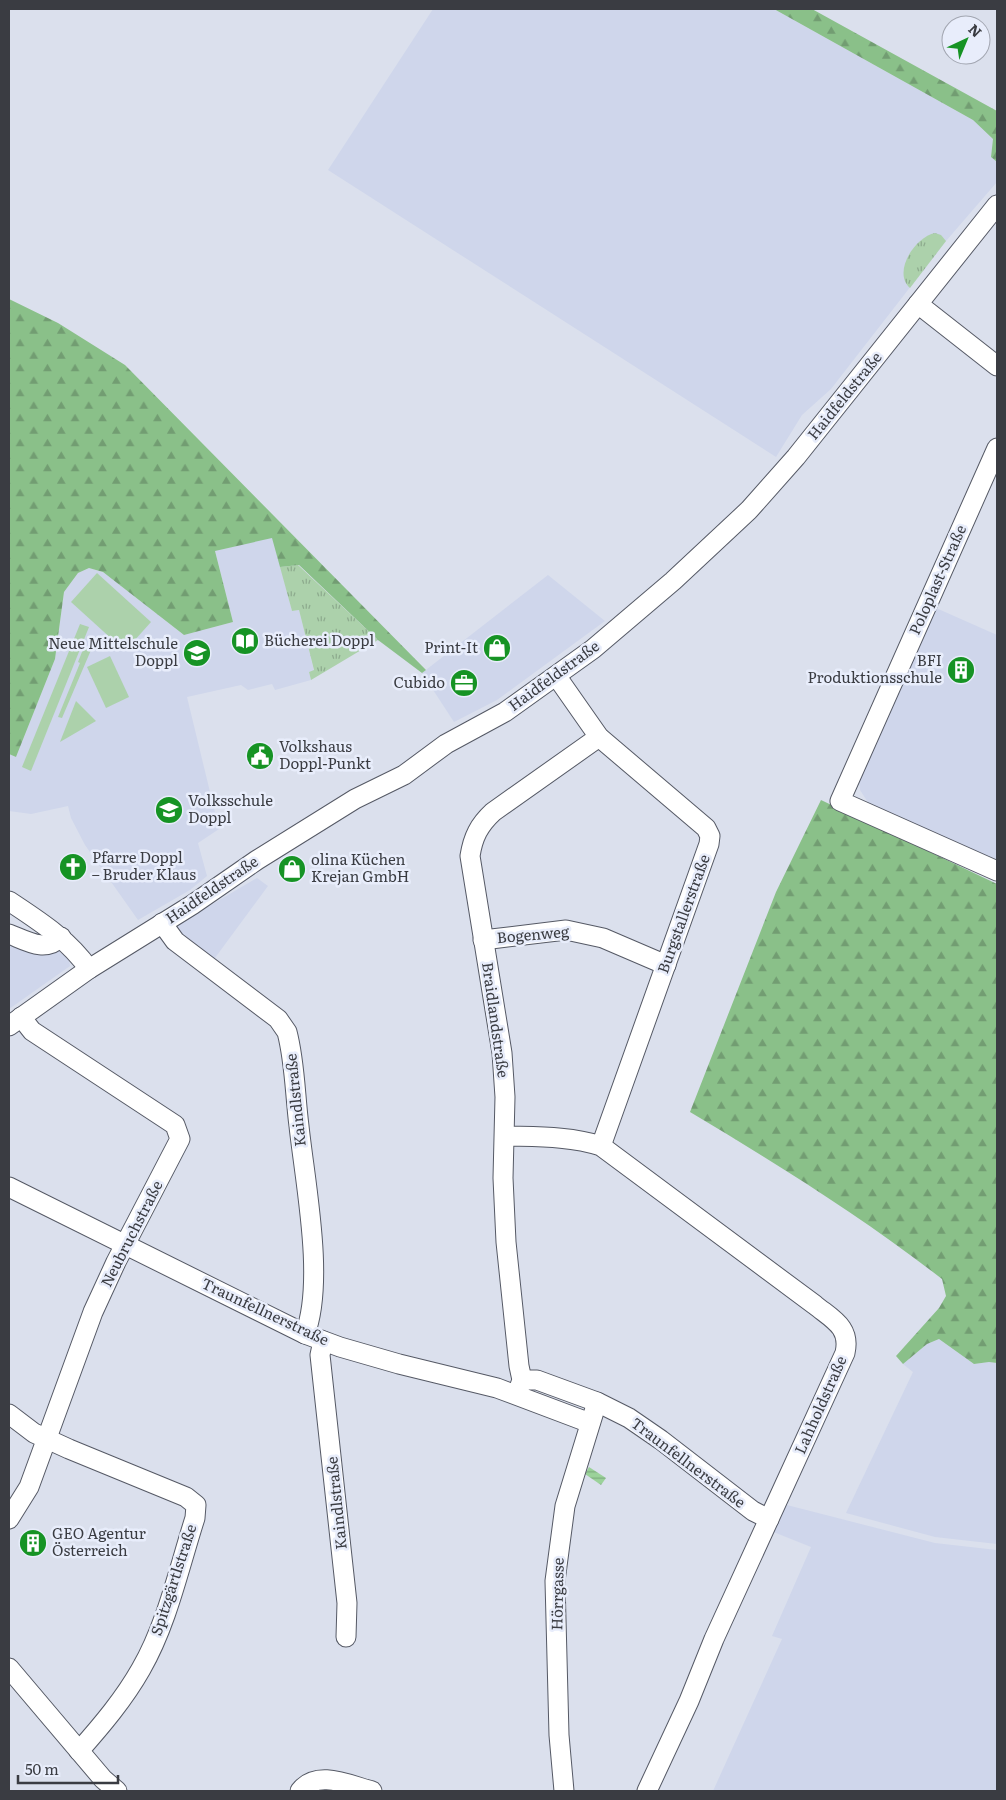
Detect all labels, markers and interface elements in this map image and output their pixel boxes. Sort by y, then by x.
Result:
north arrow [941,15,991,65]
text: N [965,19,987,41]
street label: Haidfeldstraße [801,346,887,444]
street label: Poloplast-Straße [902,520,971,638]
library icon: Bücherei Doppl [230,626,260,656]
place label: Bücherei Doppl [264,628,374,651]
place label: Neue Mittelschule Doppl [48,631,178,671]
shop icon: Print-It [482,633,512,663]
street label: Haidfeldstraße [503,634,604,716]
place label: Print-It [424,635,478,658]
school or university icon: Neue Mittelschule Doppl [182,638,212,668]
place label: BFI Produktionsschule [808,648,942,688]
building icon: BFI Produktionsschule [946,655,976,685]
office icon: Cubido [449,668,479,698]
place label: Cubido [394,670,445,693]
place label: Volkshaus Doppl-Punkt [279,734,371,774]
public building icon: Volkshaus Doppl-Punkt [245,741,275,771]
place label: Volksschule Doppl [188,788,273,828]
school or university icon: Volksschule Doppl [154,795,184,825]
place label: Pfarre Doppl – Bruder Klaus [92,845,196,885]
place label: olina Küchen Krejan GmbH [311,847,409,887]
street label: Haidfeldstraße [160,849,262,928]
street label: Burgstallerstraße [650,850,715,976]
church icon: Pfarre Doppl – Bruder Klaus [58,852,88,882]
shop icon: olina Küchen Krejan GmbH [277,854,307,884]
street label: Bogenweg [496,919,571,948]
street label: Braidlandstraße [477,960,516,1079]
street label: Kaindlstraße [278,1052,311,1148]
street label: Neubruchstraße [94,1176,168,1291]
street label: Traunfellnerstraße [198,1271,333,1350]
street label: Lahholdstraße [788,1351,852,1457]
street label: Traunfellnerstraße [627,1411,751,1513]
street label: Kaindlstraße [319,1455,352,1551]
place label: GEO Agentur Österreich [52,1521,146,1561]
street label: Spitzgärtlstraße [144,1521,201,1638]
building icon: GEO Agentur Österreich [18,1528,48,1558]
street label: Hörrgasse [544,1557,569,1631]
scale bar [18,1752,118,1784]
text: 50 m [25,1757,59,1780]

